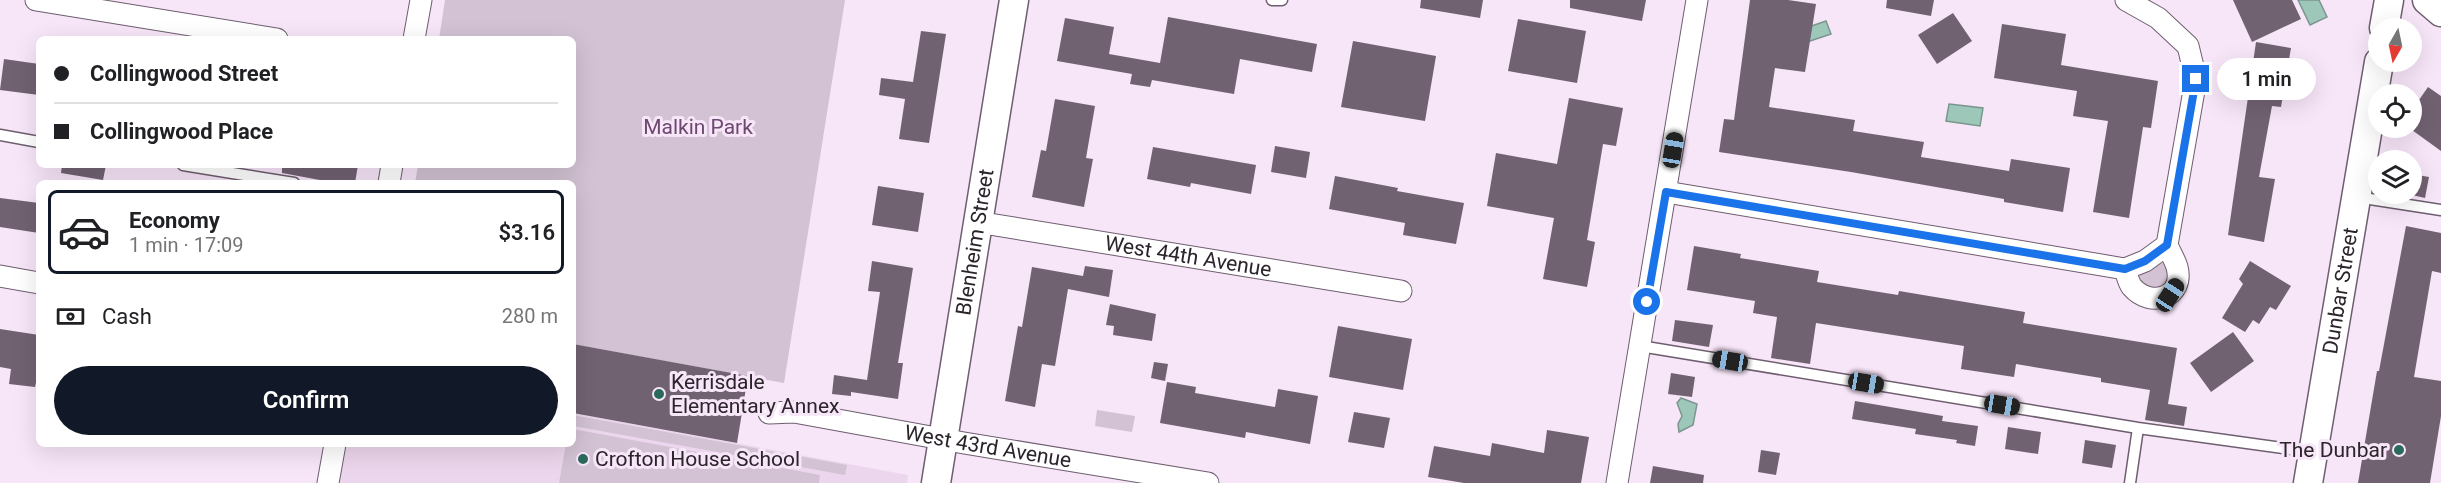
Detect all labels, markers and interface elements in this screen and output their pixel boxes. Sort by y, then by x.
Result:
north arrow [2368,18,2422,72]
map controls [2368,18,2422,204]
callout: 1 min [2217,58,2316,100]
text: Collingwood Street [90,61,278,86]
route end [2182,65,2209,92]
text: 1 min [2241,67,2292,91]
button: locate [2368,84,2422,138]
park label: Malkin Park [643,115,753,139]
text: Collingwood Place [90,119,273,144]
car [1661,131,1685,169]
button: layers [2368,150,2422,204]
street label: Blenheim Street [951,167,999,317]
icon: car [57,205,111,259]
text: Economy [129,208,220,233]
text: $3.16 [498,220,555,245]
street label: Dunbar Street [2318,226,2363,356]
street label: West 44th Avenue [1103,231,1273,282]
text: 1 min · 17:09 [129,233,244,257]
car [2153,275,2187,315]
route start [1633,288,1660,315]
icon: cash [54,300,87,333]
text: Cash [102,304,152,329]
text: 280 m [502,304,558,328]
car [1711,349,1749,373]
button: Confirm [54,366,558,435]
place label: Kerrisdale Elementary Annex [671,370,840,418]
car [1847,371,1885,395]
marker: Kerrisdale Elementary Annex [652,387,666,401]
car [1983,393,2021,417]
street label: West 43rd Avenue [903,420,1073,472]
place label: The Dunbar [2279,438,2387,462]
marker: The Dunbar [2392,443,2406,457]
place label: Crofton House School [595,447,800,471]
marker: Crofton House School [576,452,590,466]

